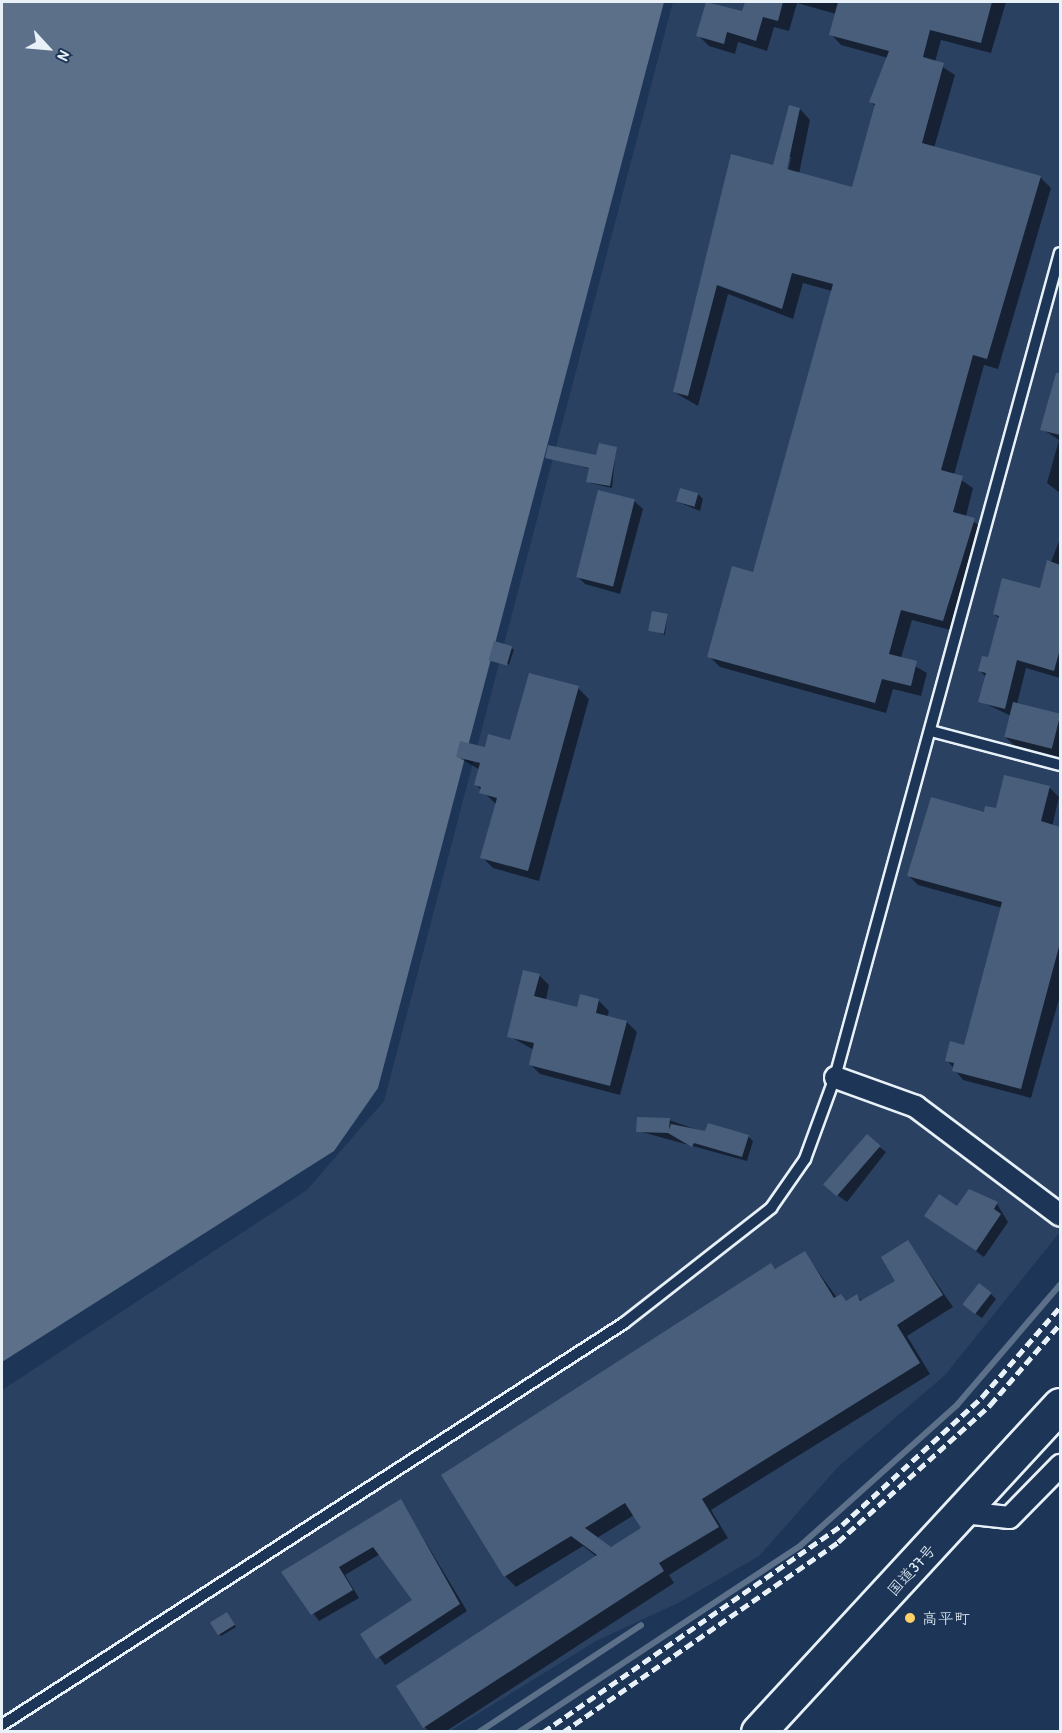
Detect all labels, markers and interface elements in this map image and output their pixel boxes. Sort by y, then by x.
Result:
north arrow [18,18,78,78]
text: N [52,47,76,65]
street label: 国道37号 [883,1540,939,1600]
place label: 高平町 [922,1608,970,1628]
marker: 高平町 [903,1611,917,1625]

